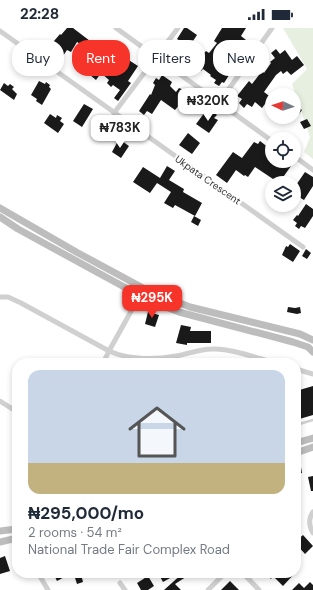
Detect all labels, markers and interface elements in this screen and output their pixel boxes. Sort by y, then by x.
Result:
text: 22:28 [20,4,59,24]
chip: Buy [12,40,64,76]
chip: Rent [72,40,130,76]
chip: Filters [138,40,205,76]
chip: New [213,40,269,76]
pin: ₦320K [180,88,236,122]
north arrow [265,88,301,124]
map controls [265,88,301,212]
text: ₦320K [187,92,229,109]
pin: ₦783K [92,115,148,149]
text: ₦783K [100,119,140,136]
button: locate [265,132,301,168]
street label: Ukpata Crescent [172,152,244,208]
button: layers [265,176,301,212]
pin: ₦295K [124,285,180,319]
text: ₦295K [131,289,173,306]
icon: home [121,396,193,468]
text: ₦295,000/mo [28,502,144,524]
text: 2 rooms · 54 m² [28,524,122,541]
text: National Trade Fair Complex Road [28,541,230,558]

